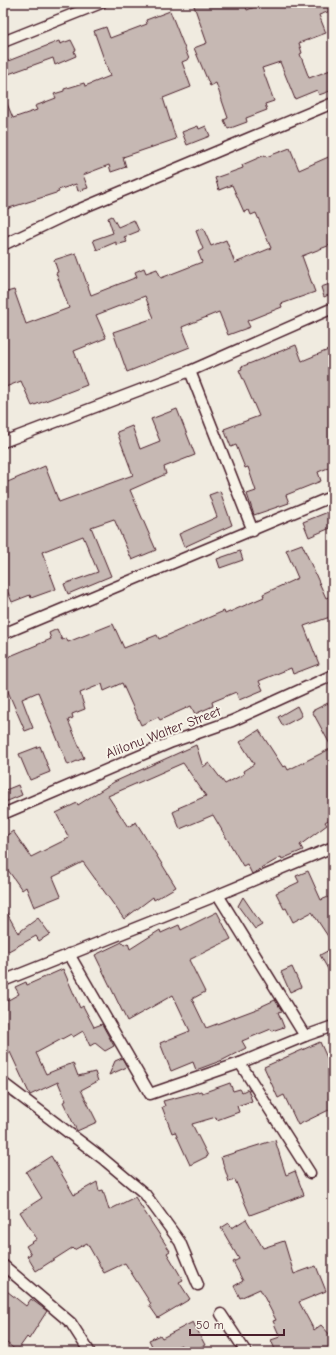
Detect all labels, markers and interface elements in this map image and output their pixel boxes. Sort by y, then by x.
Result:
street label: Alilonu Walter Street [103,702,224,762]
scale bar [190,1311,284,1337]
text: 50 m [196,1318,224,1332]

